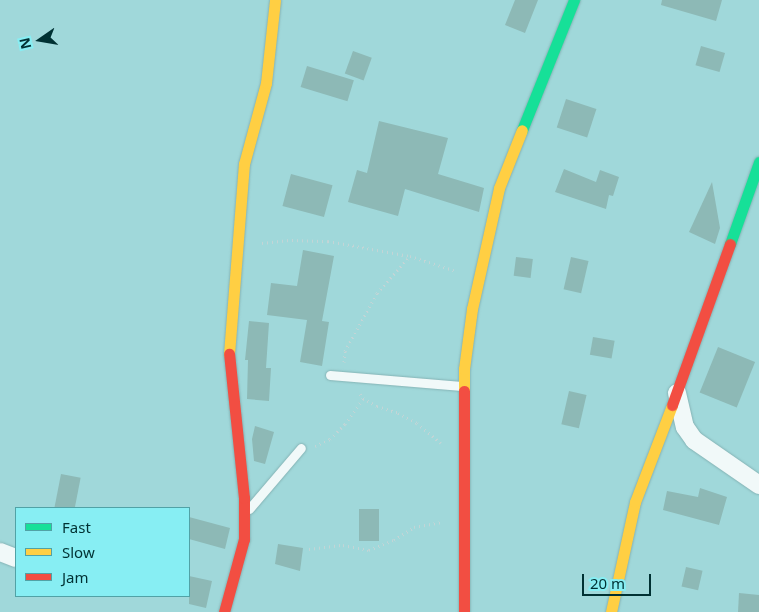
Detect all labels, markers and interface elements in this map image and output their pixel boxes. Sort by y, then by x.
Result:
north arrow [15,15,65,65]
text: N [14,36,35,51]
legend [15,507,190,597]
text: Fast [62,517,91,537]
text: Slow [62,542,95,562]
scale bar [584,564,653,596]
text: Jam [62,567,89,587]
text: 20 m [590,573,625,593]

